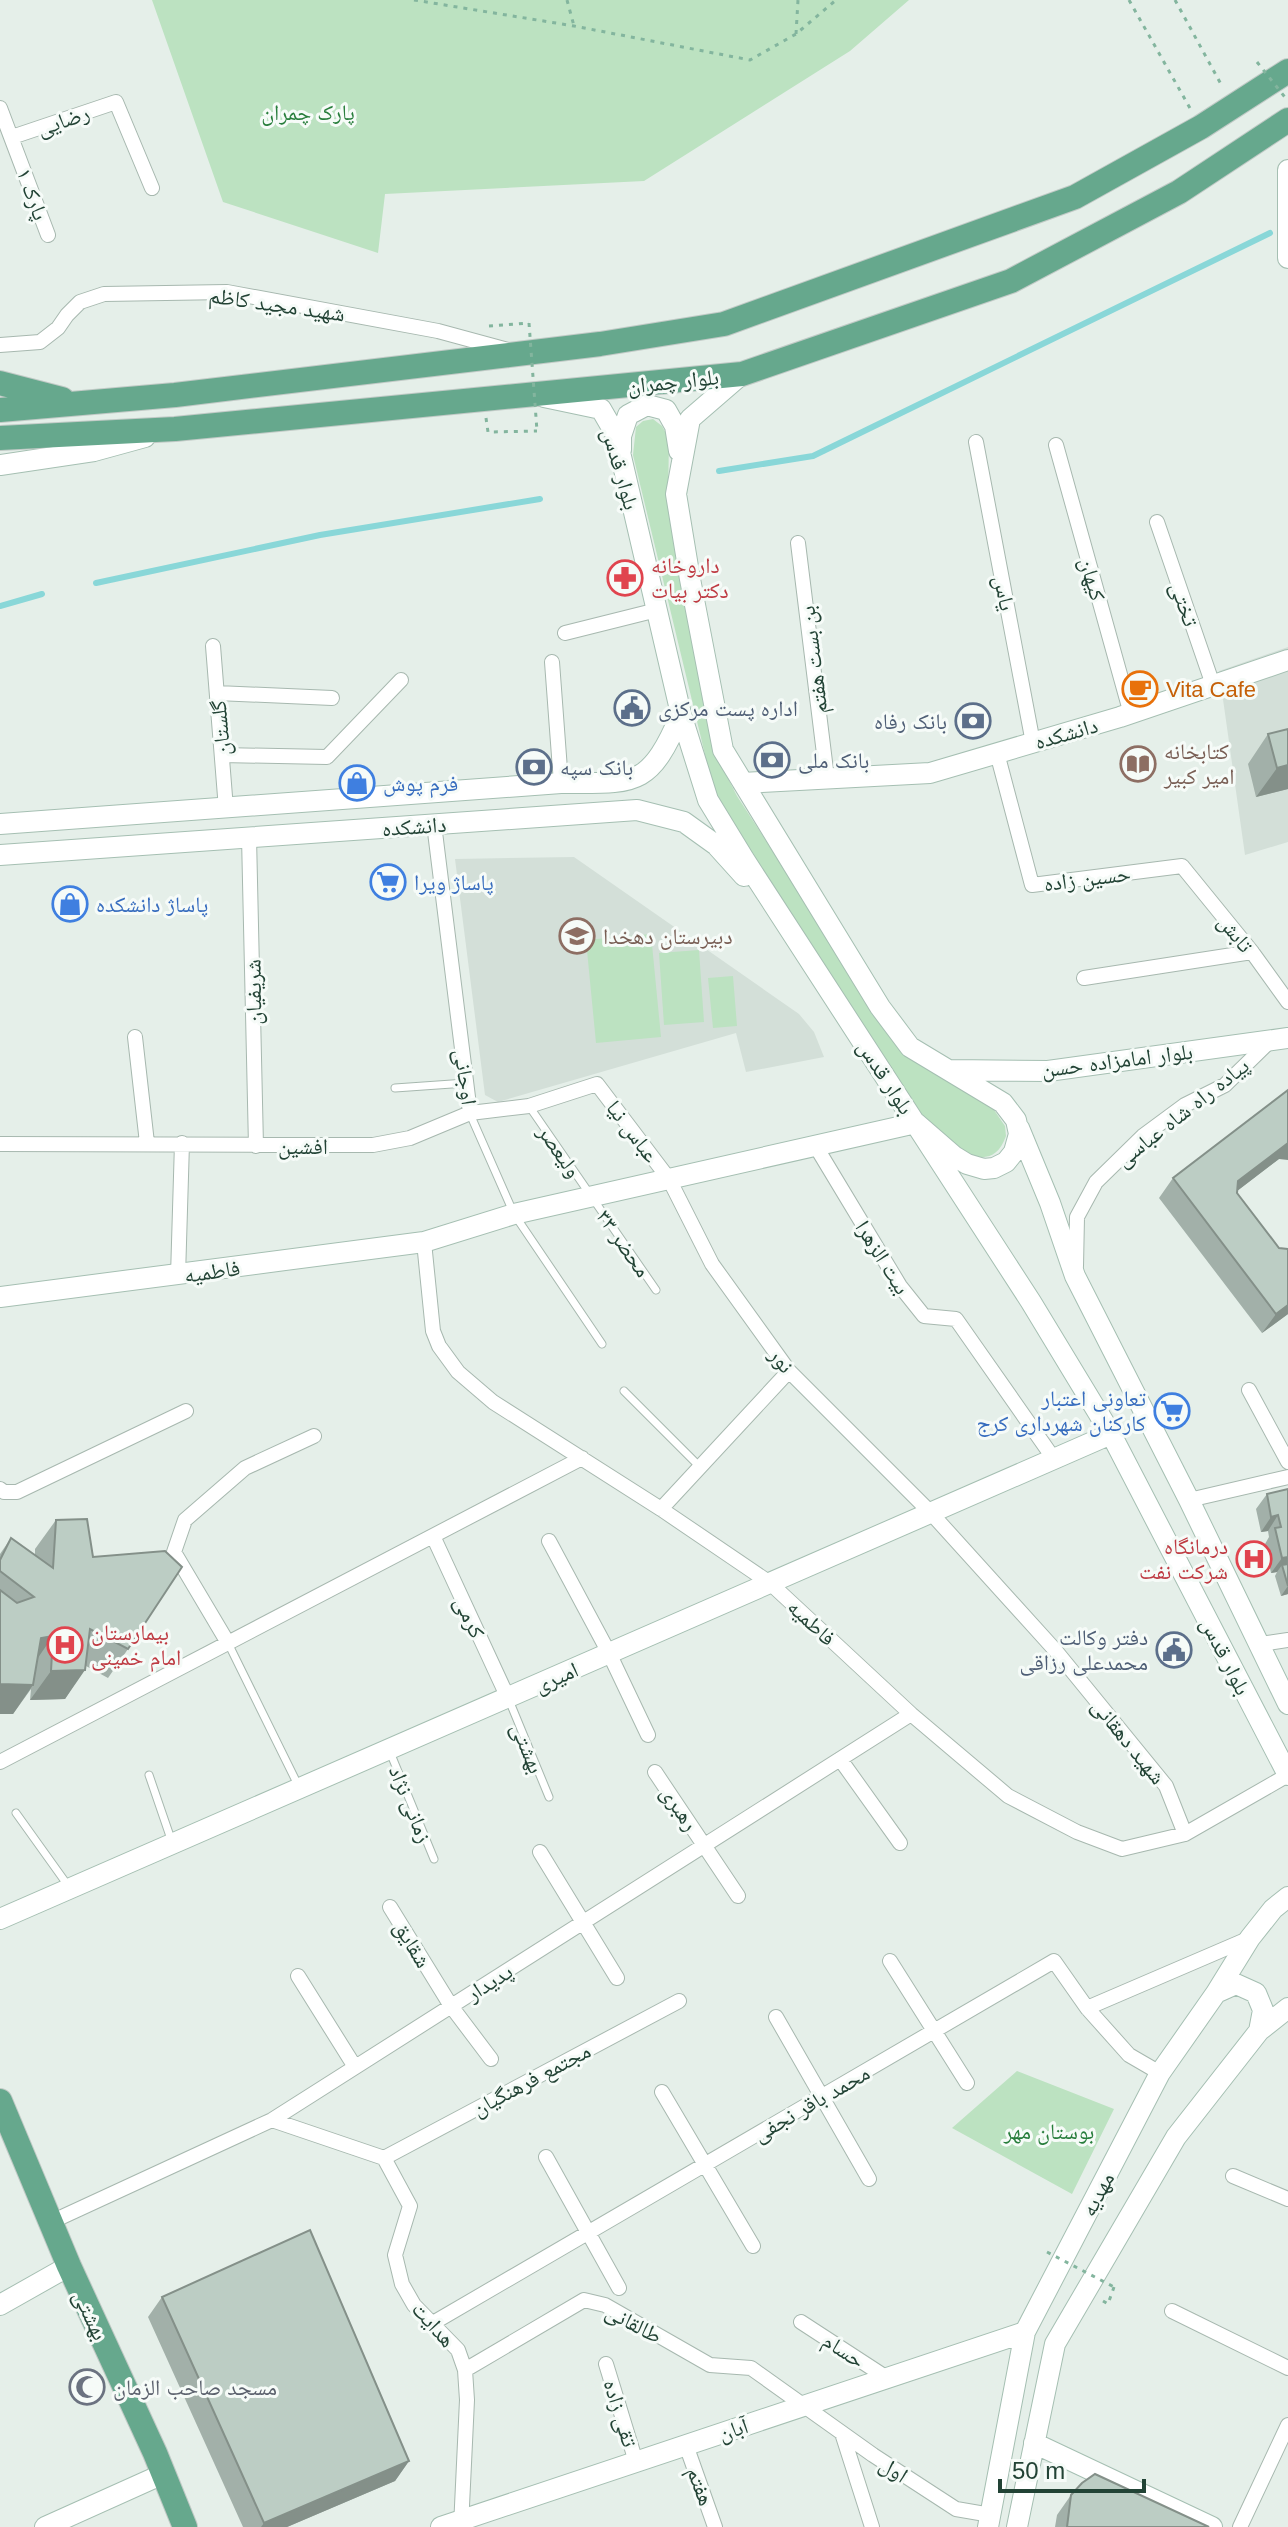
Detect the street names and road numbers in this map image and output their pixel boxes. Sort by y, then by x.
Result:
street label: رضایی [34,100,93,142]
street label: پارک ۱ [11,165,53,224]
street label: شهید مجید کاظم [207,283,347,328]
street label: بلوار چمران [626,364,720,400]
street label: بلوار قدس [596,426,644,513]
street label: کیهان [1073,555,1111,604]
street label: یاس [988,573,1020,613]
street label: تختی [1164,579,1204,630]
street label: بن بست هفتم [794,604,835,716]
street label: گلستان [206,699,236,757]
street label: دانشکده [1032,713,1101,754]
street label: دانشکده [381,812,447,841]
street label: حسین زاده [1042,861,1132,897]
street label: تابش [1212,909,1259,958]
street label: شریفیان [240,959,268,1025]
street label: بلوار قدس [852,1035,919,1120]
street label: بلوار امامزاده حسن [1040,1039,1194,1083]
street label: اوجانی [448,1047,482,1107]
street label: پیاده راه شاه عباسی [1111,1053,1255,1173]
street label: عباس نیا [600,1095,664,1168]
street label: ولیعصر [532,1120,586,1182]
street label: افشین [278,1134,328,1160]
street label: محضر ۳۳ [591,1205,656,1282]
street label: بیت الزهرا [850,1216,915,1299]
street label: فاطمیه [182,1255,242,1288]
street label: نور [763,1342,799,1378]
street label: کرمی [448,1592,490,1642]
street label: فاطمیه [783,1594,841,1651]
street label: بلوار قدس [1195,1613,1256,1700]
street label: امیری [530,1657,583,1699]
street label: شهید دهقانی [1086,1693,1171,1790]
street label: بهشتی [505,1719,549,1777]
street label: زمانی نژاد [383,1762,437,1847]
street label: رهبری [655,1781,704,1836]
street label: شقایق [388,1916,436,1973]
street label: پدیدار [461,1959,518,2008]
street label: مجتمع فرهنگیان [468,2038,595,2122]
street label: محمد باقر نجفی [748,2060,875,2148]
street label: مهدیه [1076,2168,1119,2221]
street label: بهشتی [67,2286,113,2345]
street label: هدایت [407,2297,460,2352]
street label: طالقانی [601,2298,666,2349]
street label: حسام [817,2328,869,2375]
street label: تقی زاده [598,2376,643,2451]
street label: آبان [715,2413,752,2447]
street label: اول [874,2451,913,2489]
street label: هفتم [680,2463,719,2510]

